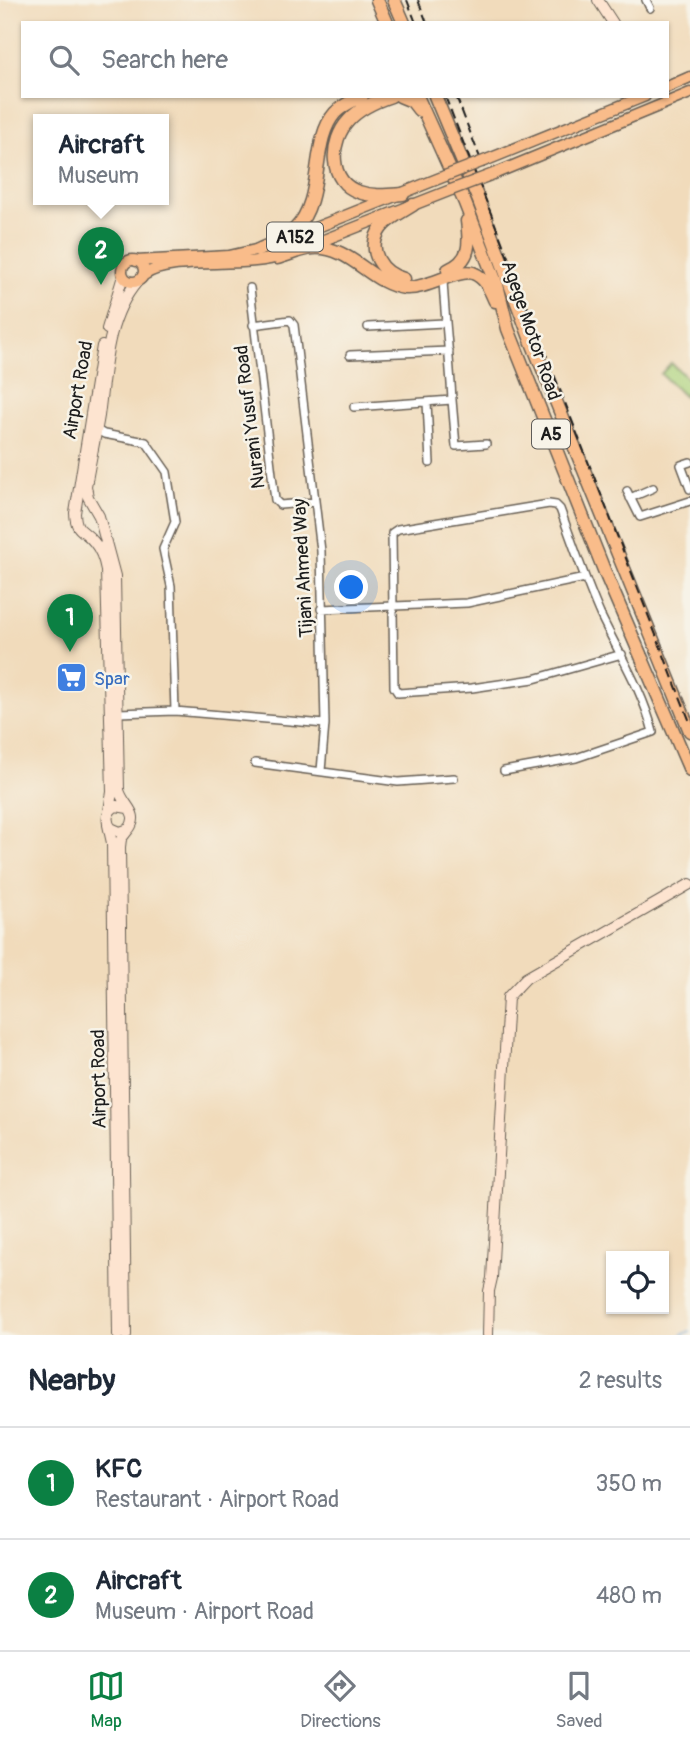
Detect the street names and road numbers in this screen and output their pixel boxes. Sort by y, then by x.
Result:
road number: A152 [267,222,323,251]
street label: Agege Motor Road [496,257,566,403]
street label: Airport Road [58,339,98,441]
street label: Nurani Yusuf Road [229,344,271,490]
road number: A5 [532,420,570,448]
street label: Tijani Ahmed Way [287,498,319,638]
street label: Airport Road [86,1029,112,1129]

